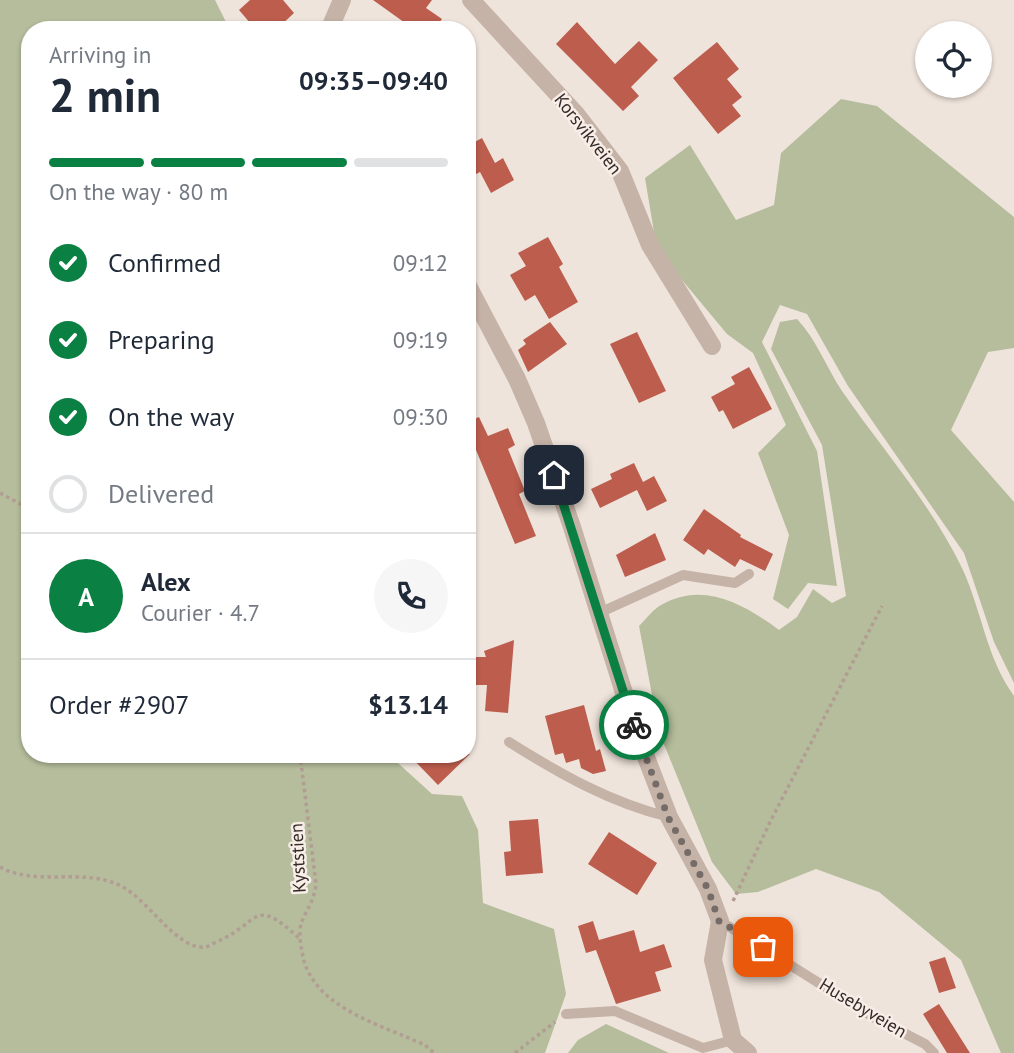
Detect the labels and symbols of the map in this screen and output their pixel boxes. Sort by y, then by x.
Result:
street label: Korsvikveien [550,88,627,179]
pin [524,445,584,505]
courier [599,690,669,760]
street label: Kyststien [284,823,311,893]
pin [733,917,793,977]
street label: Husebyveien [815,972,911,1043]

